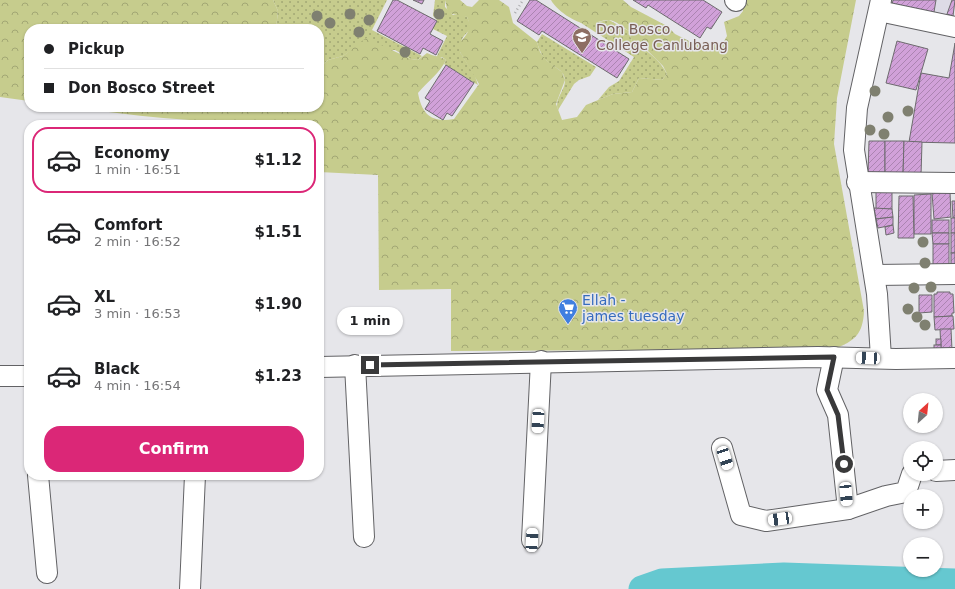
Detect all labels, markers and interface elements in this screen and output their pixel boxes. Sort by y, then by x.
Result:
place label: Don Bosco College Canlubang [596,21,728,53]
school or university icon: Don Bosco College Canlubang [571,26,593,54]
text: Pickup [68,40,124,58]
text: Don Bosco Street [68,79,215,97]
icon: car [46,142,82,178]
text: Economy [94,144,170,162]
text: $1.12 [255,151,302,169]
text: 1 min · 16:51 [94,162,181,177]
icon: car [46,214,82,250]
text: Comfort [94,216,162,234]
text: $1.51 [255,223,302,241]
text: 2 min · 16:52 [94,234,181,249]
icon: car [46,286,82,322]
text: XL [94,288,115,306]
place label: Ellah - james tuesday [581,292,684,324]
text: $1.90 [255,295,302,313]
supermarket icon: Ellah - james tuesday [557,297,579,325]
text: 3 min · 16:53 [94,306,181,321]
callout: 1 min [337,307,403,335]
text: 1 min [350,313,390,328]
car [856,351,880,365]
route end [361,356,379,374]
icon: car [46,358,82,394]
text: Black [94,360,140,378]
text: $1.23 [255,367,302,385]
text: 4 min · 16:54 [94,378,181,393]
north arrow [903,393,943,433]
map controls [903,393,943,577]
car [531,409,545,433]
button: Confirm [44,426,304,472]
button: locate [903,441,943,481]
car [716,445,734,471]
route start [835,455,853,473]
car [839,482,853,506]
button: + [903,489,943,529]
car [767,511,793,527]
car [525,528,539,552]
button: − [903,537,943,577]

